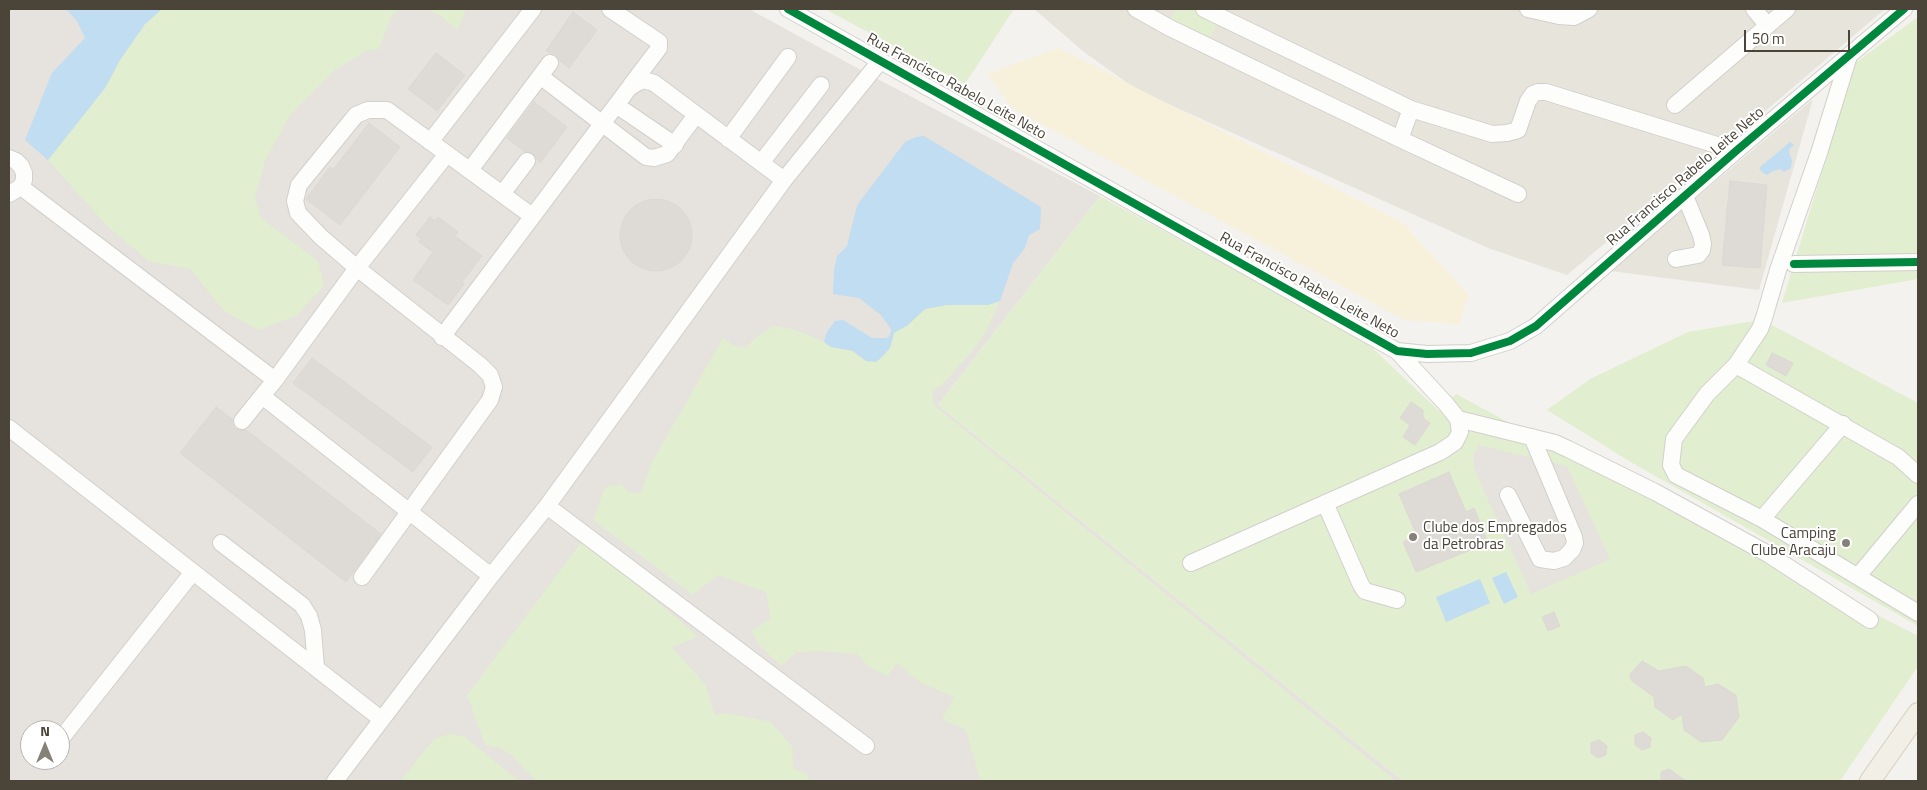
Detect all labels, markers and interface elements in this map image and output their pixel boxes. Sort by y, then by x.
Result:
scale bar [1747,20,1853,52]
text: 50 m [1752,27,1785,50]
street label: Rua Francisco Rabelo Leite Neto [863,30,1049,144]
street label: Rua Francisco Rabelo Leite Neto [1604,104,1768,250]
street label: Rua Francisco Rabelo Leite Neto [1216,229,1402,343]
place label: Clube dos Empregados da Petrobras [1423,519,1567,554]
place label: Camping Clube Aracaju [1751,525,1836,560]
marker: Clube dos Empregados da Petrobras [1407,531,1419,543]
marker: Camping Clube Aracaju [1840,537,1852,549]
north arrow [20,720,70,770]
text: N [40,720,50,741]

